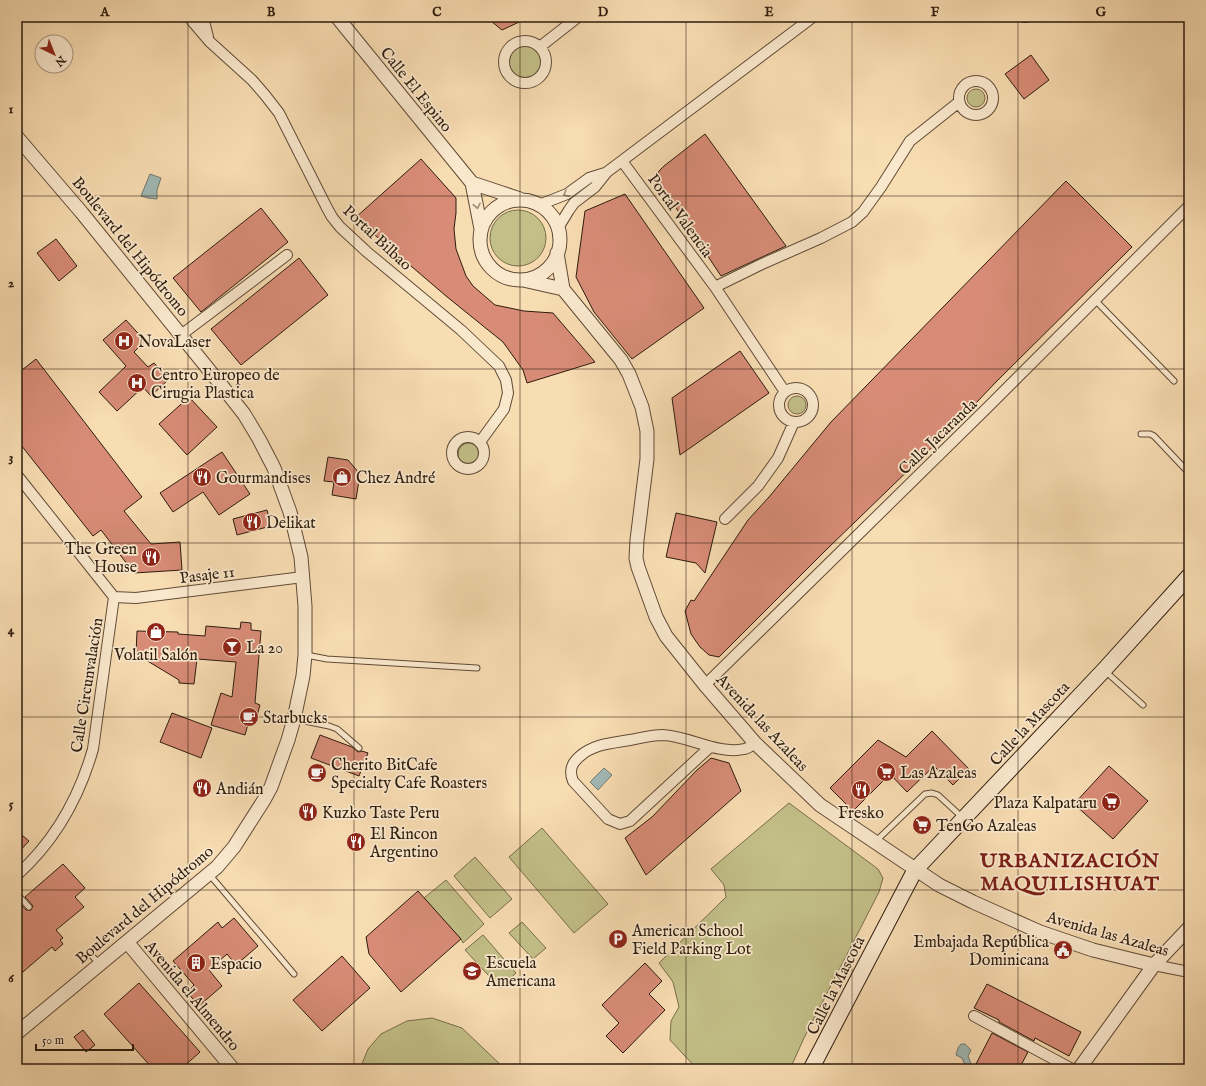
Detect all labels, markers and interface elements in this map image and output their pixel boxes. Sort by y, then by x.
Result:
text: A [100,4,111,21]
text: B [267,4,276,21]
text: C [432,4,442,21]
text: D [598,4,609,21]
text: E [764,4,774,21]
text: F [931,4,940,21]
text: G [1096,4,1107,21]
north arrow [34,34,74,74]
street label: Calle El Espino [375,44,456,137]
text: N [52,52,69,69]
text: 1 [9,101,14,118]
street label: Portal Valencia [642,171,716,262]
street label: Boulevard del Hipódromo [67,173,192,321]
one-way arrow [563,190,570,197]
street label: Portal Bilbao [338,201,416,276]
one-way arrow [472,203,480,209]
text: 2 [8,275,14,292]
hospital icon: NovaLaser [113,330,135,352]
place label: NovaLaser [138,333,211,353]
place label: Centro Europeo de Cirugia Plastica [151,366,280,404]
hospital icon: Centro Europeo de Cirugia Plastica [126,372,148,394]
street label: Calle Jacaranda [895,395,982,480]
text: 3 [9,449,14,466]
restaurant icon: Gourmandises [191,466,213,488]
shop icon: Chez André [331,466,353,488]
place label: Gourmandises [216,469,311,489]
place label: Chez André [356,469,435,489]
restaurant icon: Delikat [241,511,263,533]
place label: Delikat [266,514,316,534]
place label: The Green House [64,540,137,578]
restaurant icon: The Green House [140,546,162,568]
street label: Pasaje 11 [179,563,236,589]
street label: Calle Circunvalación [67,616,109,754]
shop icon: Volatil Salón [145,621,167,643]
text: 4 [8,622,15,639]
bar icon: La 20 [221,636,243,658]
place label: La 20 [246,639,283,659]
place label: Volatil Salón [113,646,198,666]
street label: Avenida las Azaleas [710,670,812,777]
street label: Calle la Mascota [986,678,1075,771]
cafe icon: Starbucks [238,706,260,728]
place label: Starbucks [263,709,328,729]
place label: Cherito BitCafe Specialty Cafe Roasters [331,756,487,794]
supermarket icon: Las Azaleas [875,761,897,783]
cafe icon: Cherito BitCafe Specialty Cafe Roasters [306,762,328,784]
place label: Las Azaleas [900,764,977,784]
restaurant icon: Andián [191,777,213,799]
restaurant icon: Fresko [850,779,872,801]
place label: Andián [215,780,264,800]
supermarket icon: Plaza Kalpataru [1100,791,1122,813]
place label: Plaza Kalpataru [994,794,1097,814]
text: 5 [9,796,14,813]
restaurant icon: Kuzko Taste Peru [297,801,319,823]
place label: Kuzko Taste Peru [322,804,440,824]
place label: Fresko [838,804,884,824]
supermarket icon: TenGo Azaleas [911,814,933,836]
place label: TenGo Azaleas [936,817,1037,837]
place label: El Rincon Argentino [369,825,438,863]
restaurant icon: El Rincon Argentino [345,831,367,853]
street label: Boulevard del Hipódromo [72,842,219,969]
district label: URBANIZACIÓN MAQUILISHUAT [979,849,1160,897]
street label: Avenida las Azaleas [1043,908,1171,962]
place label: American School Field Parking Lot [631,922,752,960]
parking icon: American School Field Parking Lot [607,928,629,950]
street label: Calle la Mascota [803,933,870,1039]
place label: Embajada República Dominicana [913,933,1049,971]
street label: Avenida el Almendro [139,936,244,1056]
public building icon: Embajada República Dominicana [1052,939,1074,961]
building icon: Espacio [185,952,207,974]
place label: Escuela Americana [485,954,556,992]
place label: Espacio [210,955,262,975]
school or university icon: Escuela Americana [461,960,483,982]
text: 6 [8,970,14,987]
scale bar [36,1026,133,1052]
text: 50 m [42,1033,64,1048]

